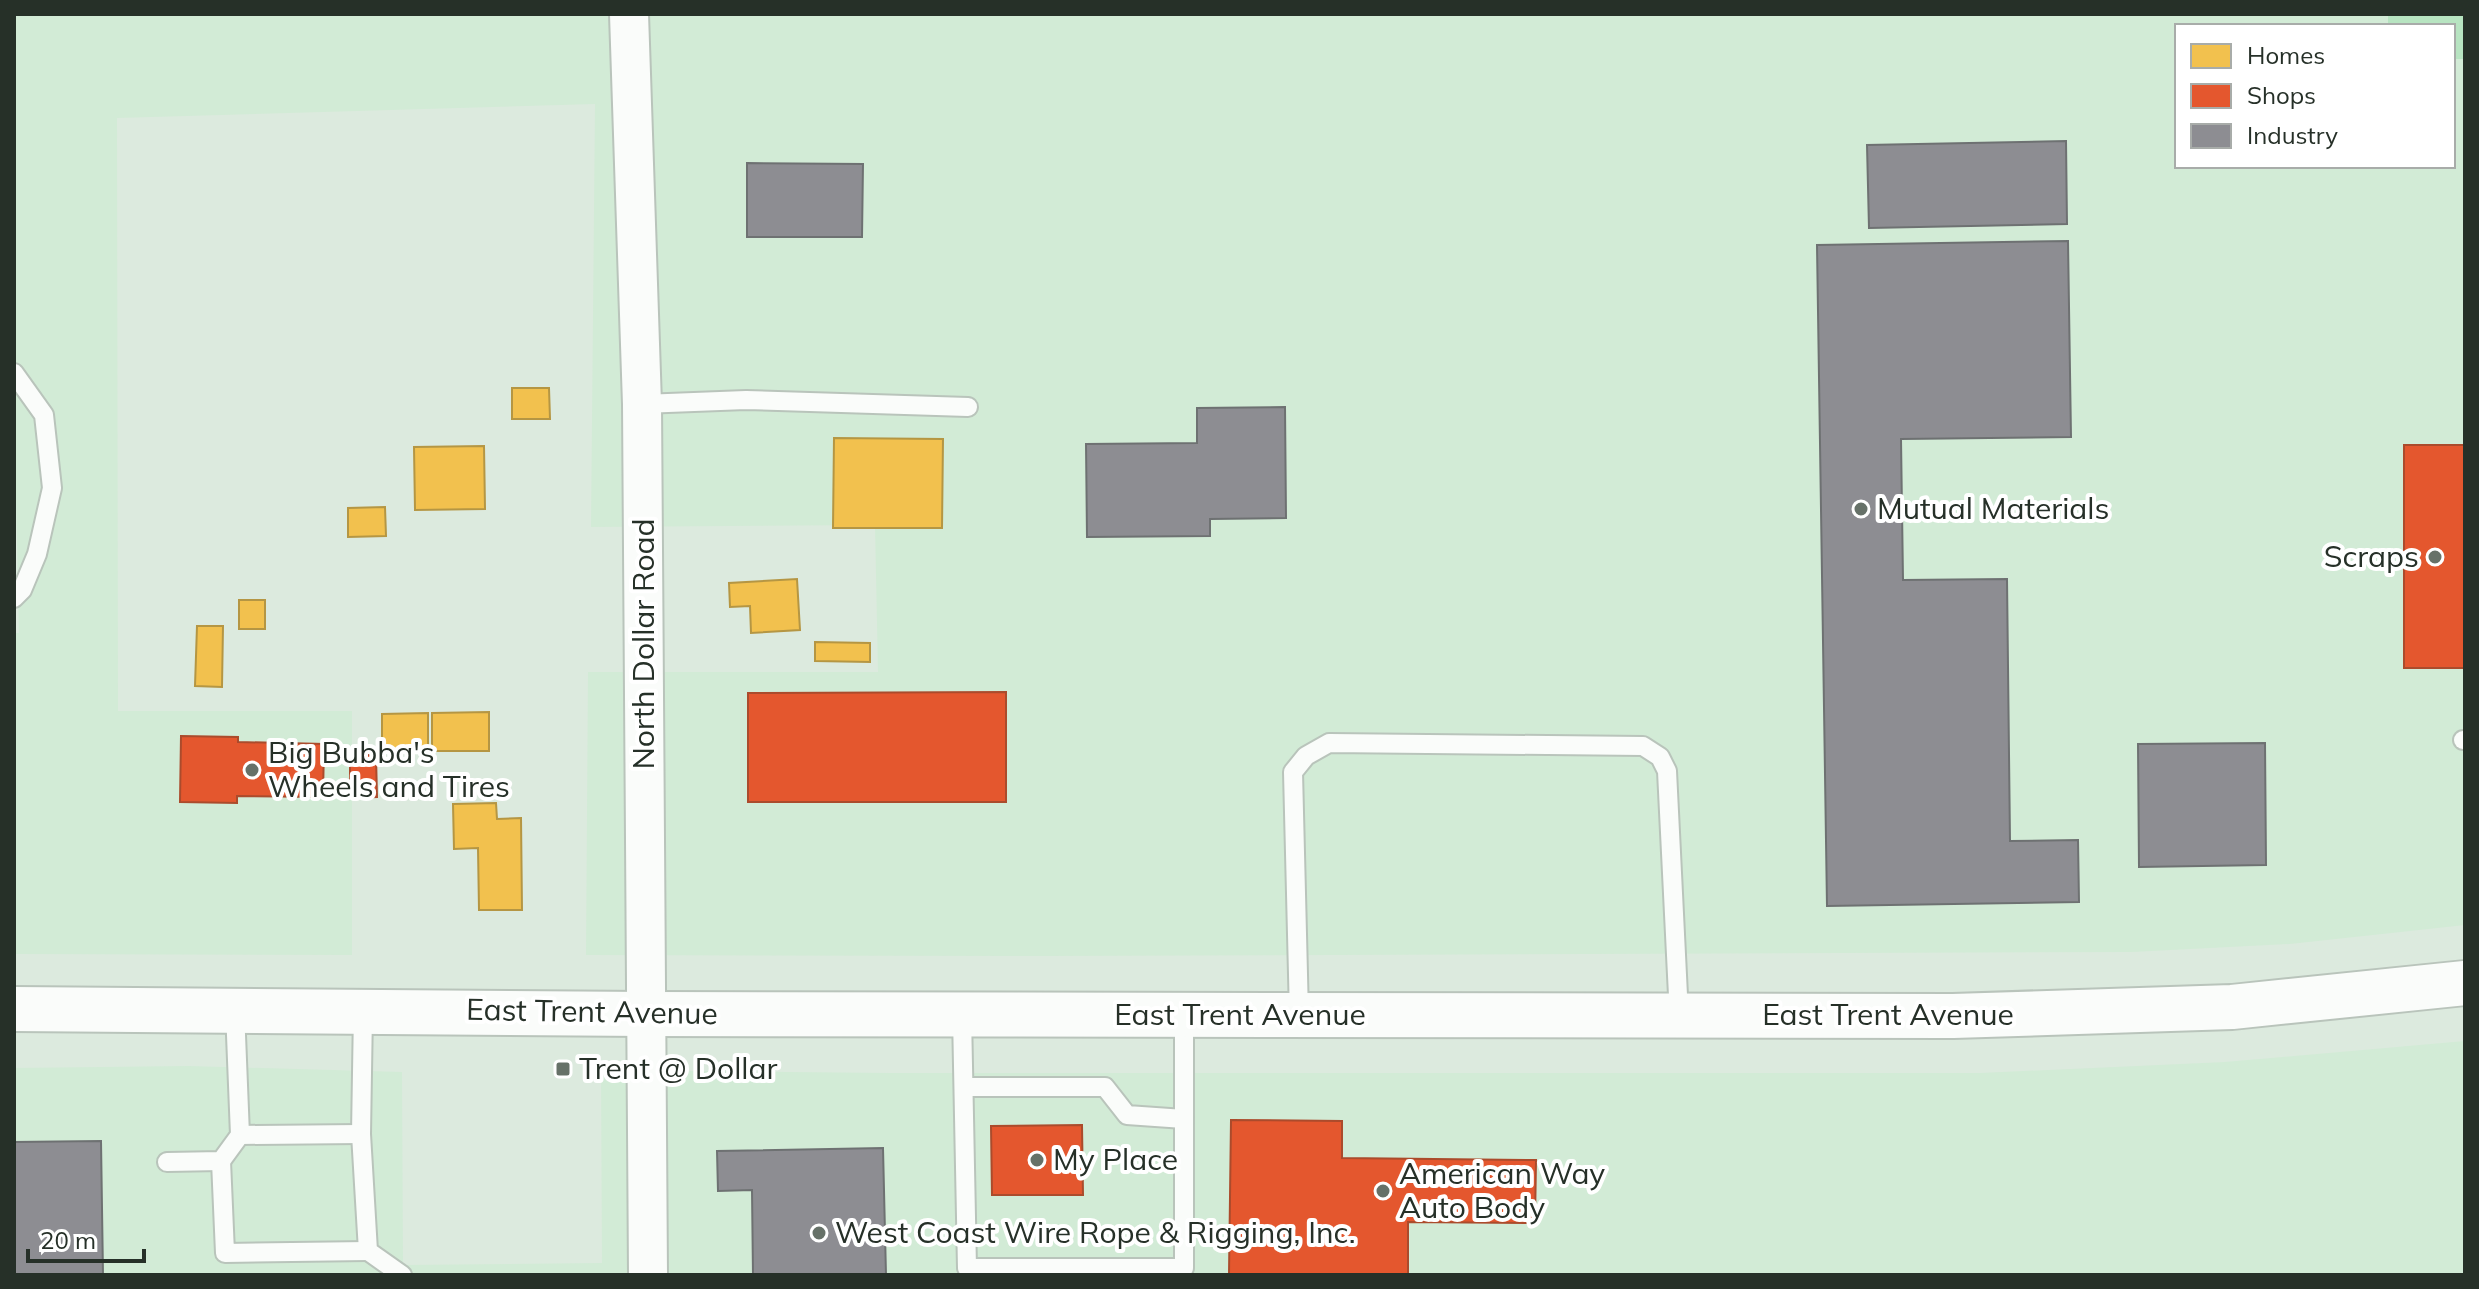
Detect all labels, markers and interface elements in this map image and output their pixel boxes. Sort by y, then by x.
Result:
legend [2175,24,2455,168]
text: Homes [2247,40,2325,70]
text: Shops [2247,80,2316,110]
text: Industry [2247,120,2338,150]
place label: Mutual Materials [1877,489,2109,527]
marker: Mutual Materials [1852,500,1870,518]
street label: North Dollar Road [624,518,662,770]
place label: Scraps [2324,537,2419,575]
marker: Scraps [2426,548,2444,566]
place label: Big Bubba's Wheels and Tires [268,733,510,805]
marker: Big Bubba's Wheels and Tires [243,761,261,779]
street label: East Trent Avenue [466,990,718,1032]
street label: East Trent Avenue [1114,995,1366,1033]
street label: East Trent Avenue [1762,995,2014,1033]
place label: Trent @ Dollar [579,1049,777,1087]
marker: Trent @ Dollar [554,1060,572,1078]
place label: My Place [1053,1140,1178,1178]
marker: My Place [1028,1151,1046,1169]
place label: American Way Auto Body [1399,1154,1605,1226]
marker: American Way Auto Body [1374,1182,1392,1200]
scale bar [28,1213,144,1263]
place label: West Coast Wire Rope & Rigging, Inc. [835,1213,1356,1251]
marker: West Coast Wire Rope & Rigging, Inc. [810,1224,828,1242]
text: 20 m [40,1225,96,1255]

